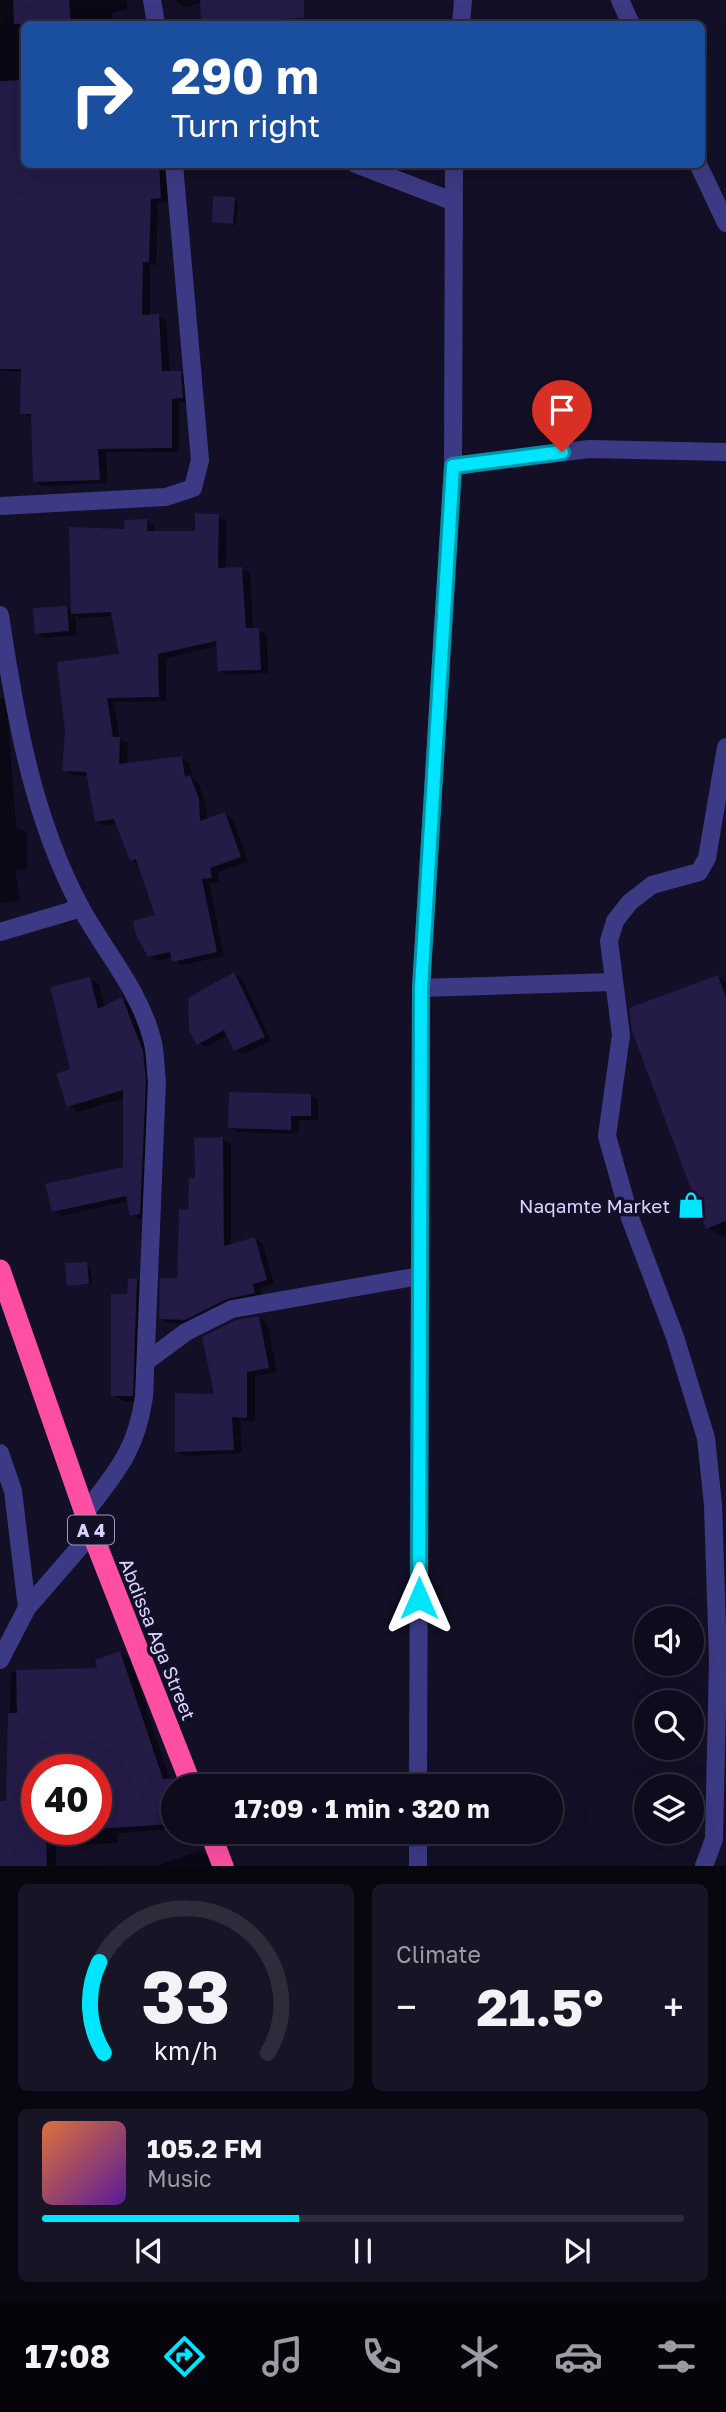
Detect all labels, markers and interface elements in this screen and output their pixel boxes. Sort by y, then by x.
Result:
text: 290 m [171,46,319,105]
icon: right [56,49,147,140]
text: Turn right [171,106,320,144]
pin [532,380,592,452]
icon: arrive [543,391,581,429]
shop icon: Naqamte Market [676,1190,706,1220]
place label: Naqamte Market [519,1194,670,1217]
road number: A 4 [68,1516,114,1545]
street label: Abdissa Aga Street [115,1555,201,1723]
position arrow [382,1561,456,1635]
map controls [634,1606,704,1844]
button: sound [634,1606,704,1676]
button: search [634,1690,704,1760]
speed limit sign: 40 [21,1754,112,1845]
button: layers [634,1774,704,1844]
text: 17:09 · 1 min · 320 m [234,1793,490,1824]
text: Climate [396,1940,481,1968]
text: 33 [142,1953,230,2040]
text: 21.5° [476,1975,604,2037]
text: − [396,1984,417,2029]
text: + [663,1984,684,2029]
text: km/h [154,2035,218,2066]
text: 105.2 FM [147,2133,262,2164]
text: Music [147,2164,212,2192]
icon: previous [130,2232,168,2270]
icon: pause [344,2232,382,2270]
icon: next [558,2232,596,2270]
icon: directions [160,2332,209,2381]
icon: music [258,2332,307,2381]
icon: phone [357,2332,406,2381]
icon: climate [455,2332,504,2381]
icon: car [554,2332,603,2381]
icon: filters [652,2332,701,2381]
text: 17:08 [25,2337,110,2375]

